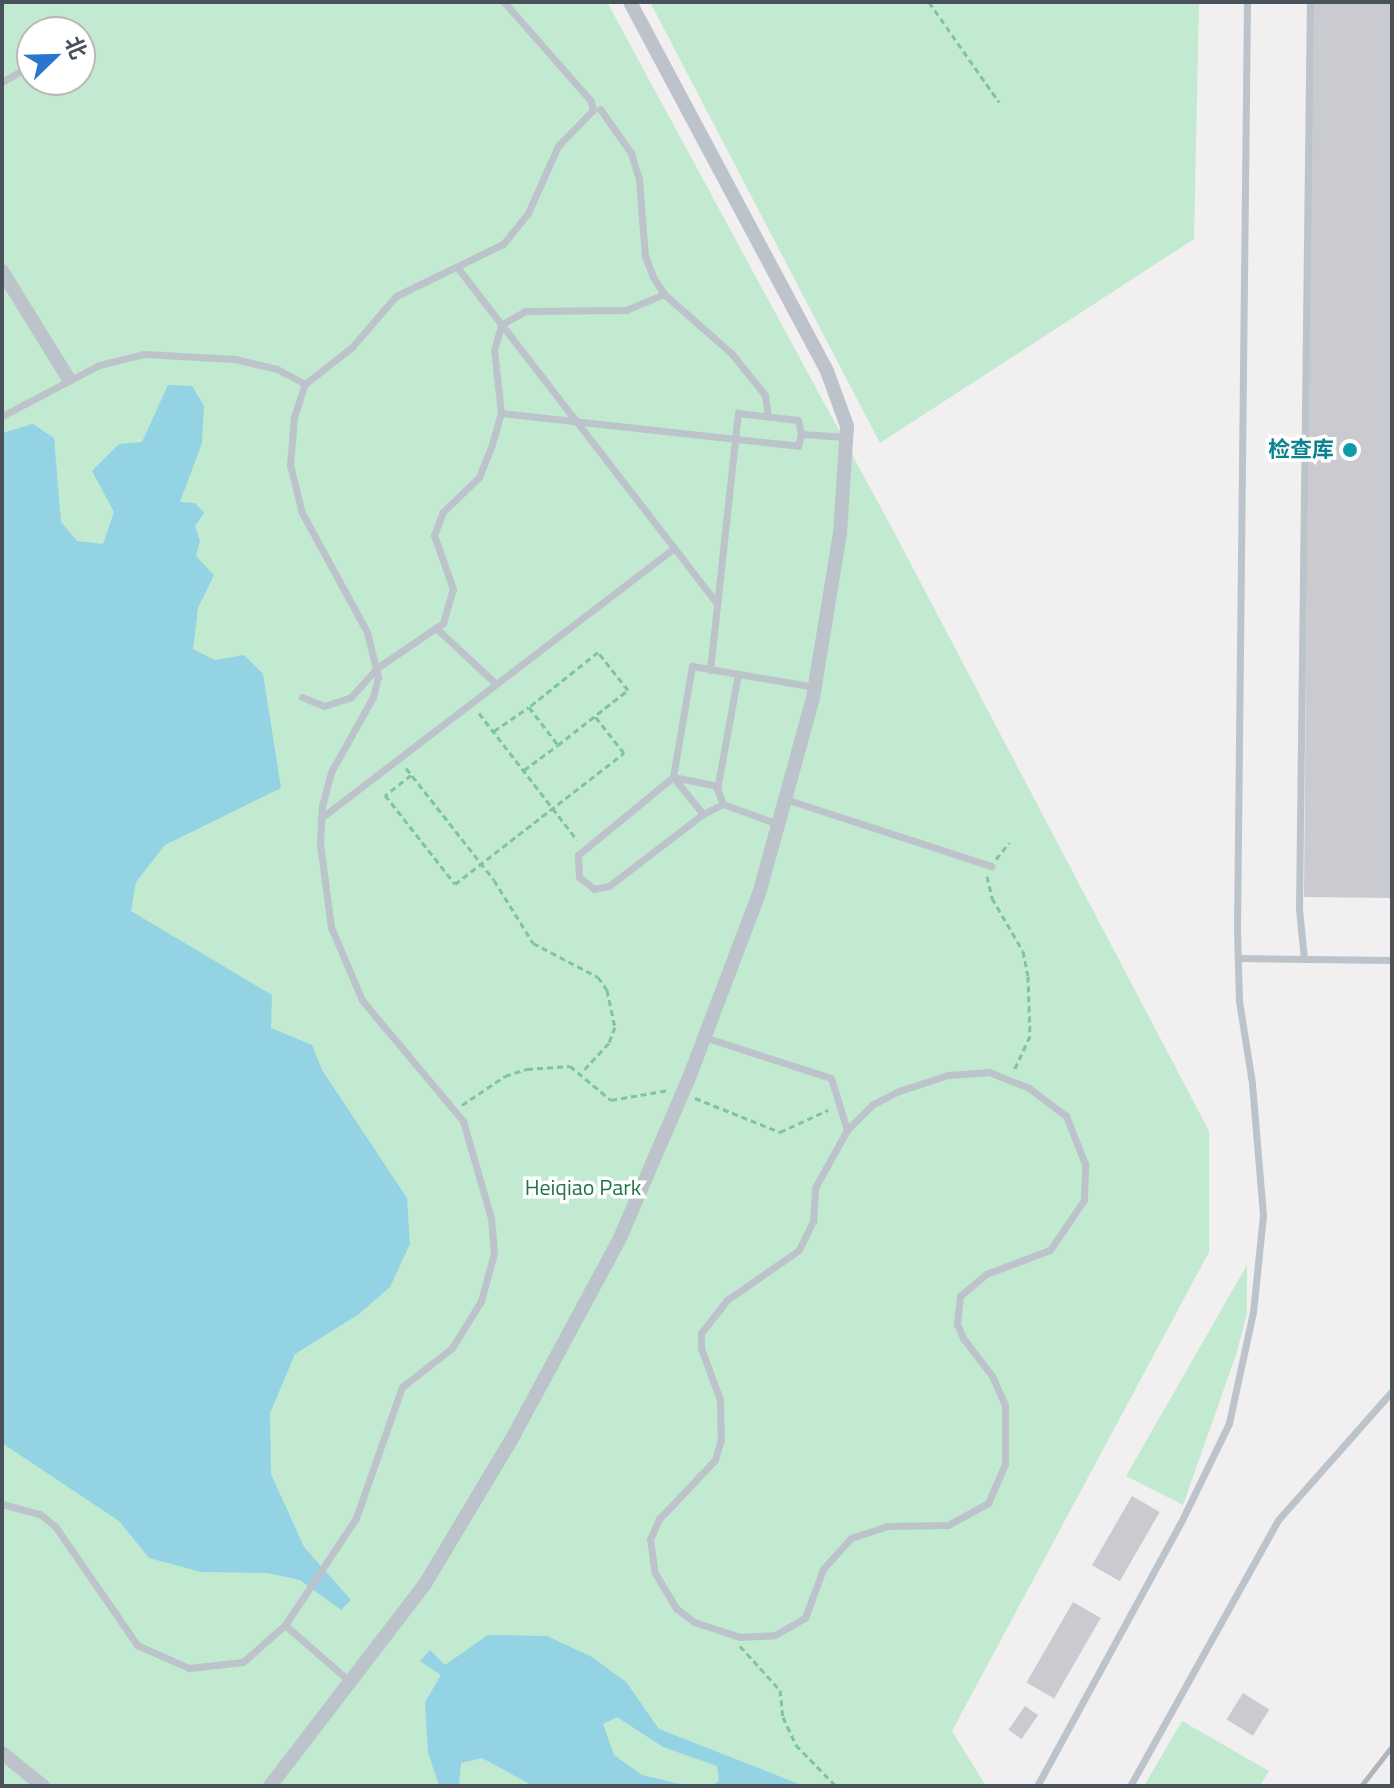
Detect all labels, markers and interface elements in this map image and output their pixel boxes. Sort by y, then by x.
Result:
north arrow [16,16,96,96]
text: 北 [56,31,96,64]
place label: 检查库 [1268,437,1334,463]
marker: 检查库 [1341,441,1359,459]
park label: Heiqiao Park [525,1175,641,1201]

